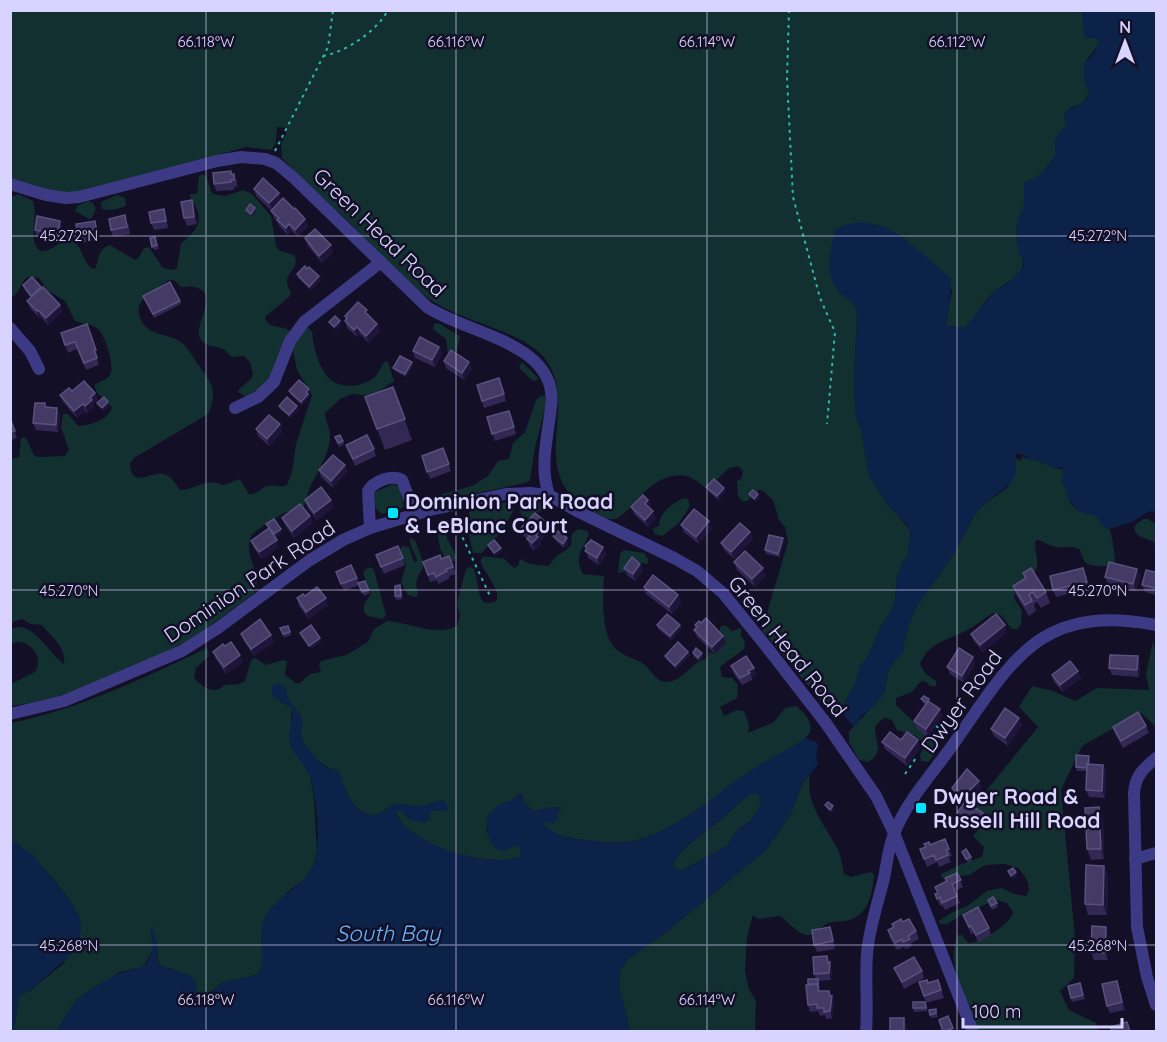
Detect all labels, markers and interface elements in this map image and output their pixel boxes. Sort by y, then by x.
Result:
north arrow [1095,12,1155,72]
text: N [1119,17,1131,37]
text: 66.118°W [178,32,235,51]
text: 66.116°W [428,32,485,51]
text: 66.114°W [679,32,736,51]
text: 66.112°W [928,32,986,51]
street label: Green Head Road [308,162,452,302]
text: 45.272°N [40,226,98,245]
text: 45.272°N [1069,226,1127,245]
place label: Dominion Park Road & LeBlanc Court [405,488,613,538]
marker: Dominion Park Road & LeBlanc Court [386,506,400,520]
street label: Dominion Park Road [158,514,340,648]
street label: Green Head Road [723,570,853,722]
text: 45.270°N [39,581,99,600]
text: 45.270°N [1068,581,1128,600]
street label: Dwyer Road [915,645,1007,757]
place label: Dwyer Road & Russell Hill Road [933,783,1100,833]
marker: Dwyer Road & Russell Hill Road [914,801,928,815]
water label: South Bay [336,919,442,947]
text: 45.268°N [40,936,98,955]
text: 45.268°N [1069,936,1127,955]
text: 66.118°W [178,990,235,1009]
text: 66.116°W [428,990,485,1009]
text: 66.114°W [679,990,736,1009]
scale bar [963,991,1122,1029]
text: 100 m [972,1000,1021,1023]

